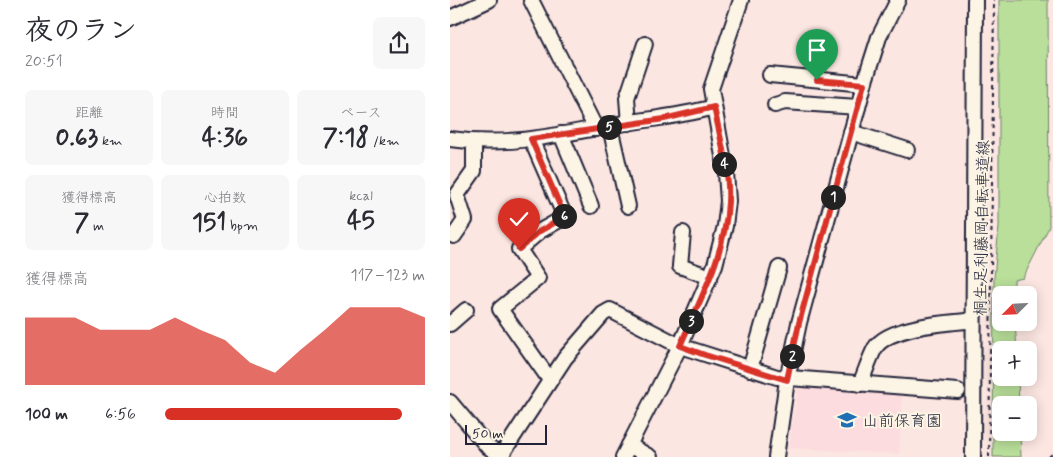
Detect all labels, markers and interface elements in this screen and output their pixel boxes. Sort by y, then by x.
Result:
text: 夜のラン [25,13,137,50]
button: share [373,17,425,69]
pin [796,29,838,80]
icon: arrive [803,36,831,64]
text: 20:51 [25,51,63,72]
text: 距離 [75,104,103,122]
text: 時間 [211,104,239,122]
text: ペース [340,104,382,122]
pin: 5 [596,114,622,140]
text: 5 [605,118,614,136]
text: 0.63 [56,122,98,155]
text: 4:36 [202,122,248,155]
text: 7:18 [322,122,369,155]
text: km [98,132,122,150]
text: /km [369,132,400,150]
street label: 桐生足利藤岡自転車道線 [970,140,995,316]
pin: 4 [712,152,736,176]
text: 4 [720,155,729,173]
pin: 1 [820,184,846,210]
text: kcal [349,187,373,205]
text: 1 [830,188,837,206]
text: 獲得標高 [61,189,117,207]
text: 心拍数 [204,189,246,207]
pin [498,198,540,249]
pin: 6 [552,204,576,228]
text: 45 [347,205,375,238]
icon: check [505,205,533,233]
text: 7 [74,207,89,240]
text: 151 [192,207,226,240]
text: 6 [561,207,568,225]
text: m [89,217,104,235]
text: bpm [226,217,258,235]
text: 117–123 m [351,265,425,286]
text: 獲得標高 [25,269,89,290]
north arrow [992,286,1038,331]
map controls [992,286,1037,441]
pin: 3 [678,308,704,334]
text: 3 [688,312,695,330]
button: + [992,341,1037,386]
pin: 2 [780,344,804,368]
text: 2 [789,347,796,365]
button: − [992,396,1037,441]
text: 100 m [25,404,68,425]
text: 6:56 [105,404,136,425]
school or university icon: 山前保育園 [836,409,858,431]
place label: 山前保育園 [862,411,942,432]
scale bar [465,422,548,445]
text: 50 m [472,425,503,443]

